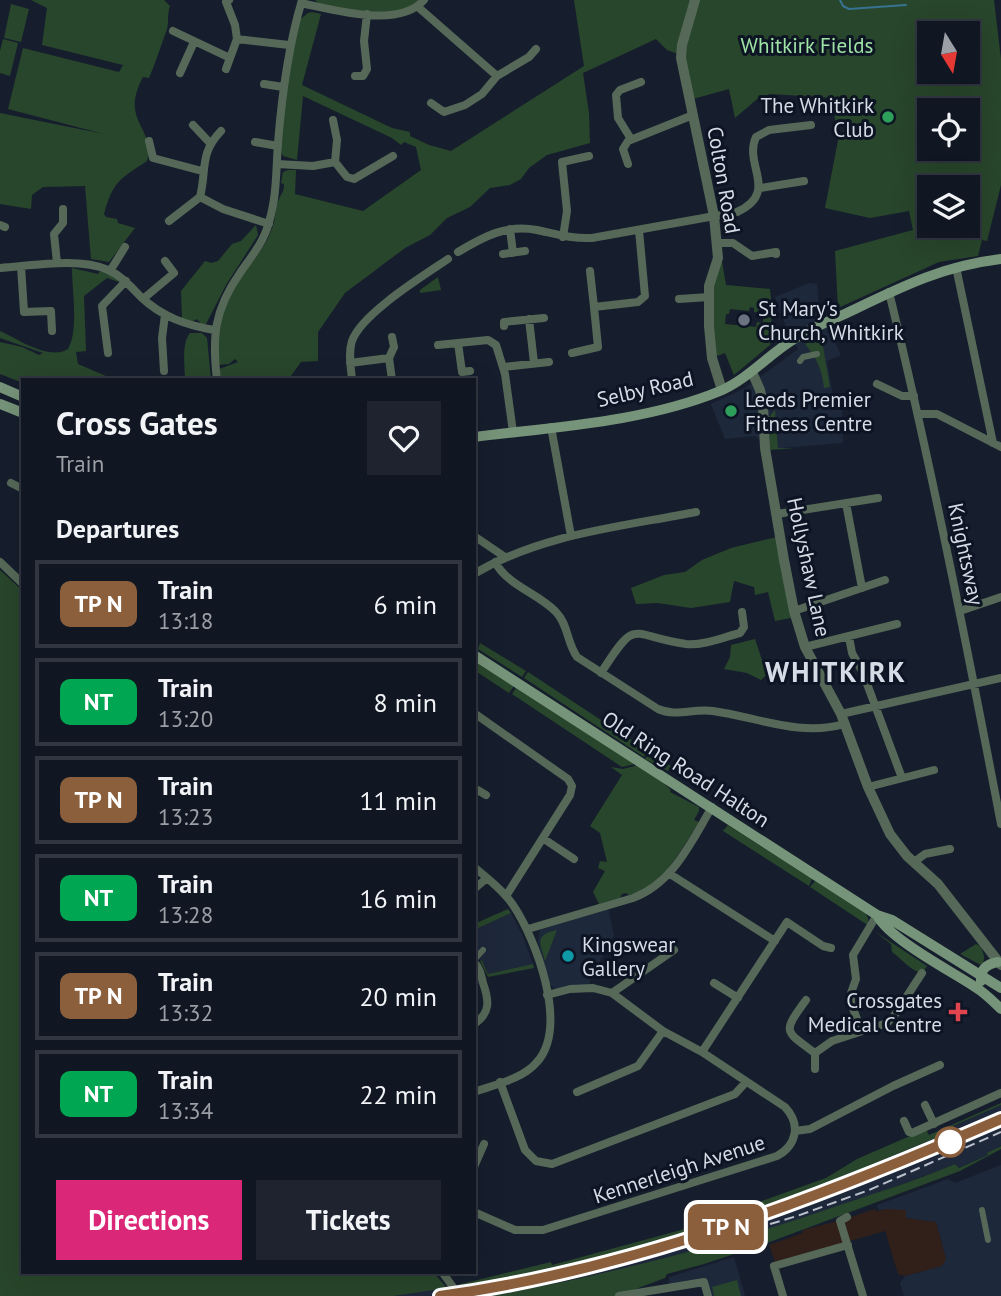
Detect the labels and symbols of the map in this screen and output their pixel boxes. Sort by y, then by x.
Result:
north arrow [917,21,980,84]
park label: Whitkirk Fields [741,32,873,59]
place label: The Whitkirk Club [760,92,874,143]
marker: The Whitkirk Club [880,109,896,125]
street label: Colton Road [701,124,747,236]
place label: St Mary's Church, Whitkirk [758,295,904,346]
marker: St Mary's Church, Whitkirk [736,312,752,328]
street label: Selby Road [594,365,696,413]
place label: Leeds Premier Fitness Centre [745,386,872,437]
marker: Leeds Premier Fitness Centre [723,403,739,419]
street label: Hollyshaw Lane [781,495,837,639]
street label: Knightsway [942,500,990,608]
district label: WHITKIRK [765,653,907,690]
street label: Old Ring Road Halton [597,705,775,833]
place label: Kingswear Gallery [582,931,675,982]
marker: Kingswear Gallery [560,948,576,964]
place label: Crossgates Medical Centre [808,987,942,1038]
marker: Crossgates Medical Centre [948,1002,968,1022]
unlabelled marker [935,1127,965,1157]
street label: Kennerleigh Avenue [590,1129,768,1209]
line badge: TP N [677,1204,775,1250]

